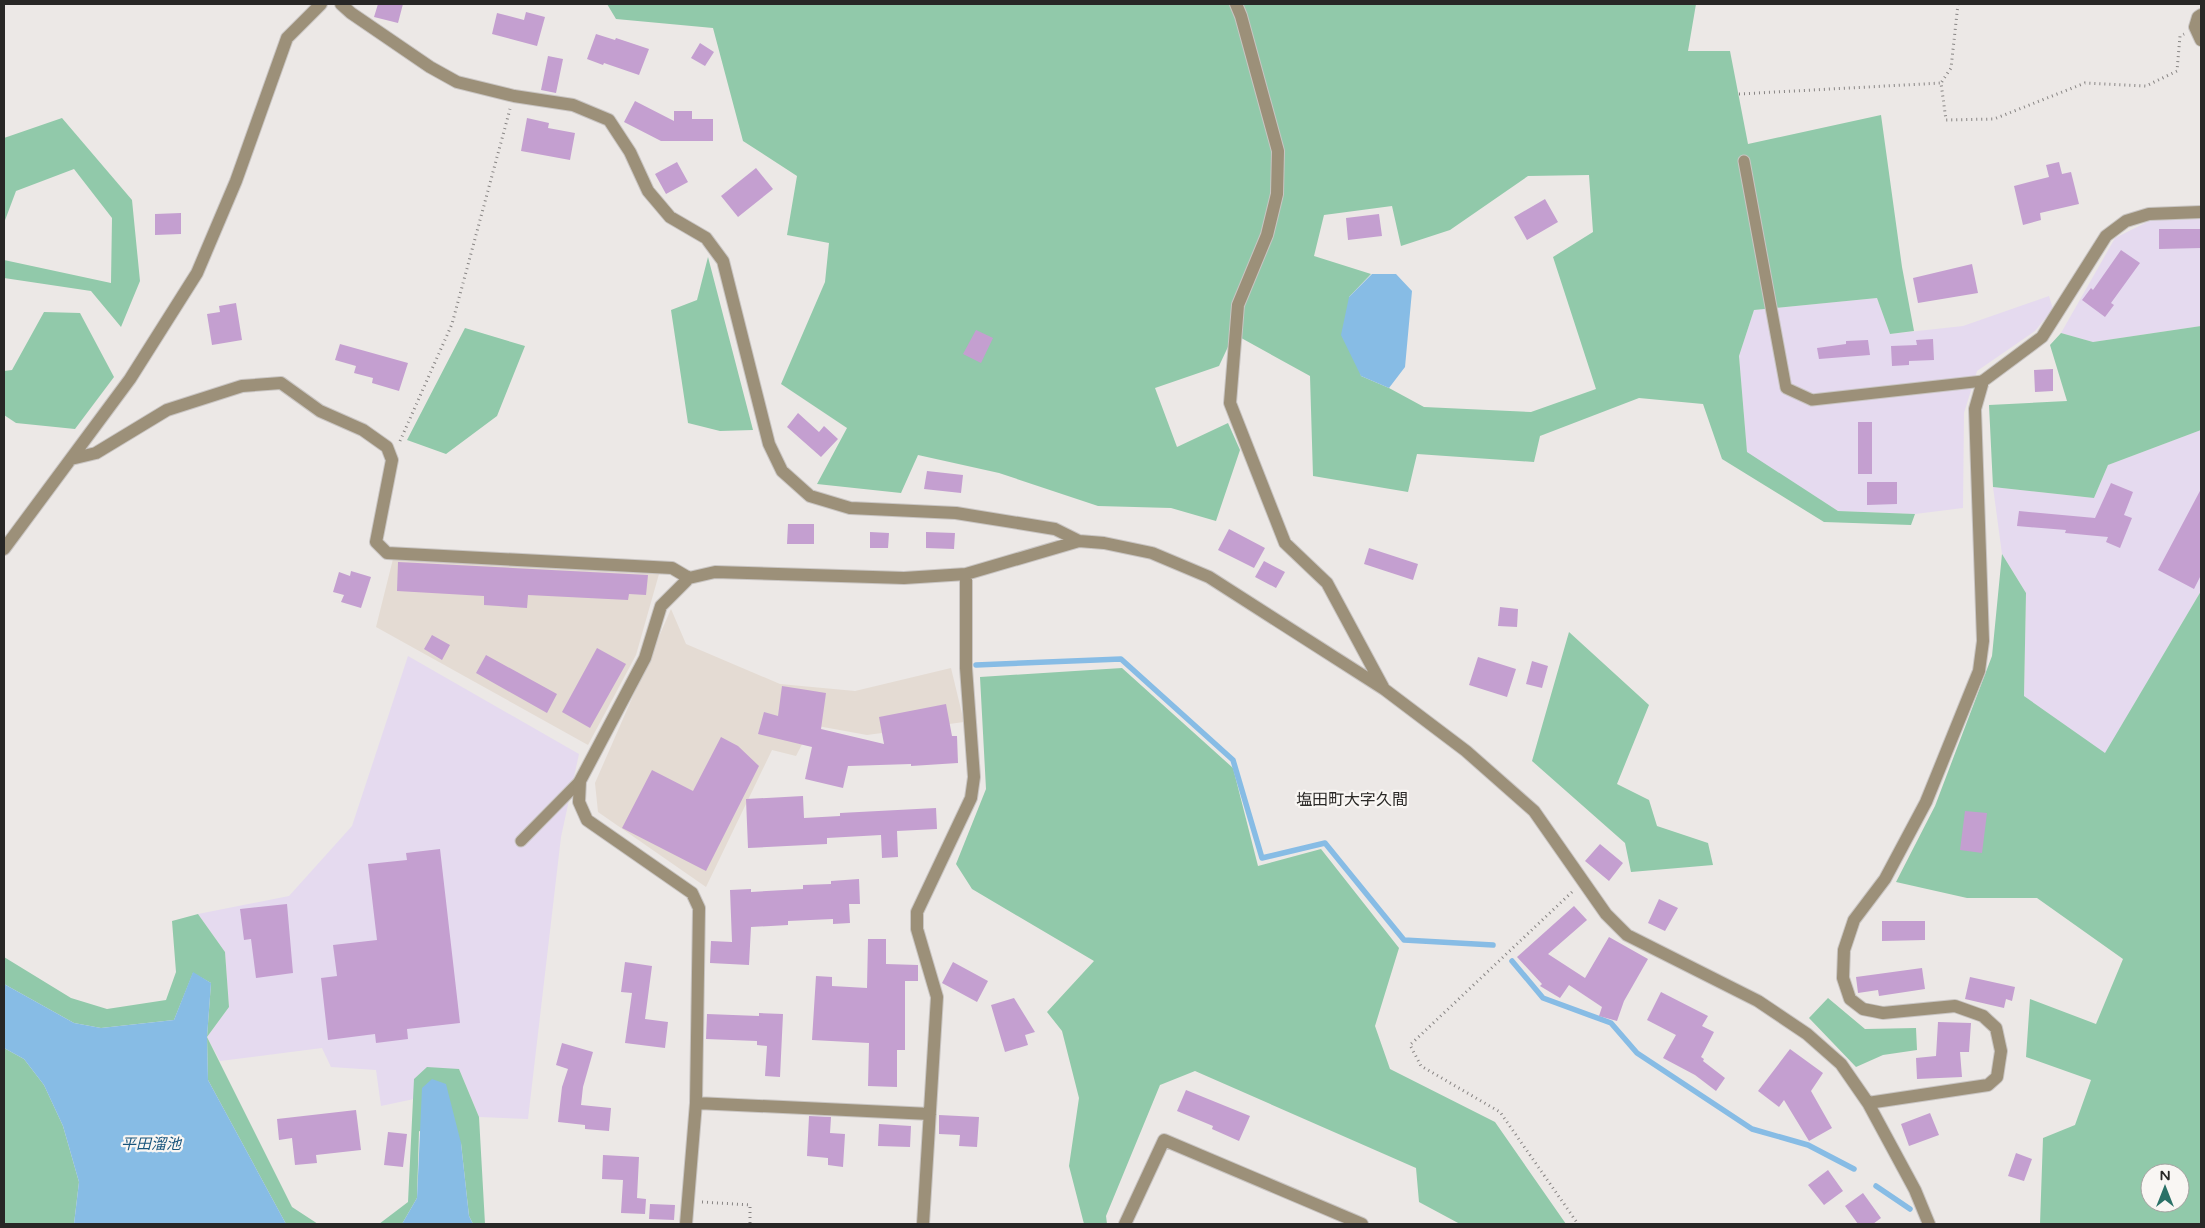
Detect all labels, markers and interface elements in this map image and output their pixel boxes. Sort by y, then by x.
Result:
district label: 塩田町大字久間 [1296,790,1408,810]
water label: 平田溜池 [121,1135,183,1153]
north arrow [2140,1163,2190,1213]
text: N [2159,1167,2171,1184]

